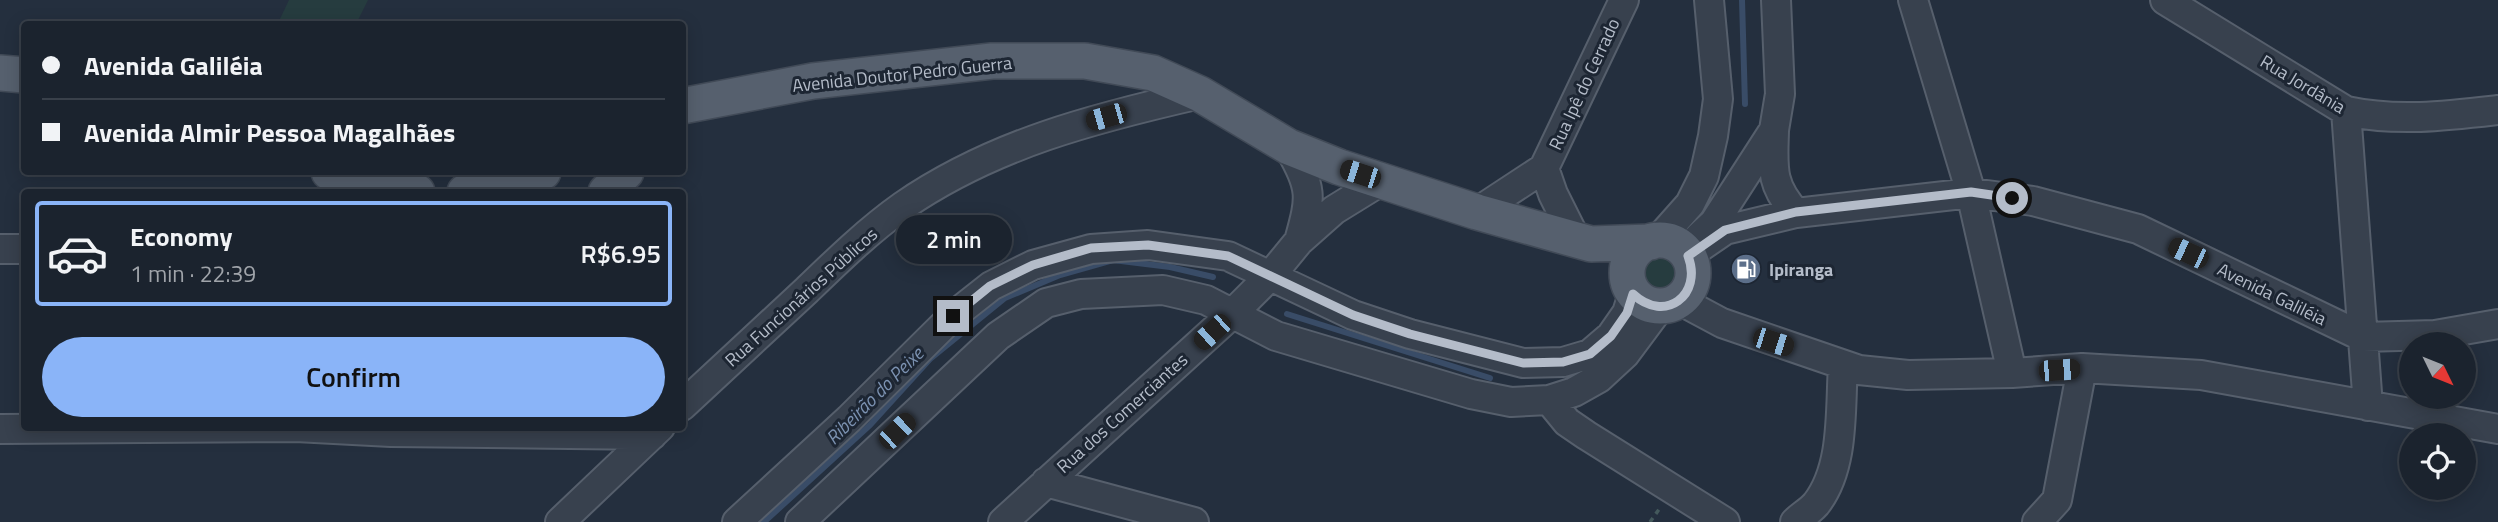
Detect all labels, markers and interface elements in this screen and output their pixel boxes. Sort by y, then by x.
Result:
street label: Rua Ipê do Cerrado [1542,14,1626,154]
text: Avenida Galiléia [84,46,263,85]
street label: Rua Jordânia [2255,48,2351,120]
street label: Avenida Doutor Pedro Guerra [791,49,1013,99]
car [1083,101,1130,133]
text: Avenida Almir Pessoa Magalhães [84,113,455,152]
car [1337,158,1384,190]
route start [1996,182,2028,214]
callout: 2 min [895,215,1011,264]
text: Economy [130,217,232,256]
street label: Rua Funcionários Públicos [719,221,883,373]
icon: car [46,222,109,285]
text: 2 min [926,222,982,257]
text: R$6.95 [580,234,661,273]
car [2165,235,2212,271]
fuel station icon: Ipiranga [1729,252,1763,286]
text: 1 min · 22:39 [130,256,256,291]
place label: Ipiranga [1769,256,1833,283]
street label: Avenida Galiléia [2213,256,2331,332]
route end [937,300,969,332]
car [1190,310,1235,354]
car [1750,326,1797,358]
north arrow [2399,332,2476,410]
map controls [2399,332,2476,500]
button: Confirm [42,337,665,417]
water label: Ribeirão do Peixe [818,339,930,451]
street label: Rua dos Comerciantes [1050,347,1194,479]
car [2038,358,2081,382]
car [875,409,920,453]
button: locate [2399,423,2476,500]

